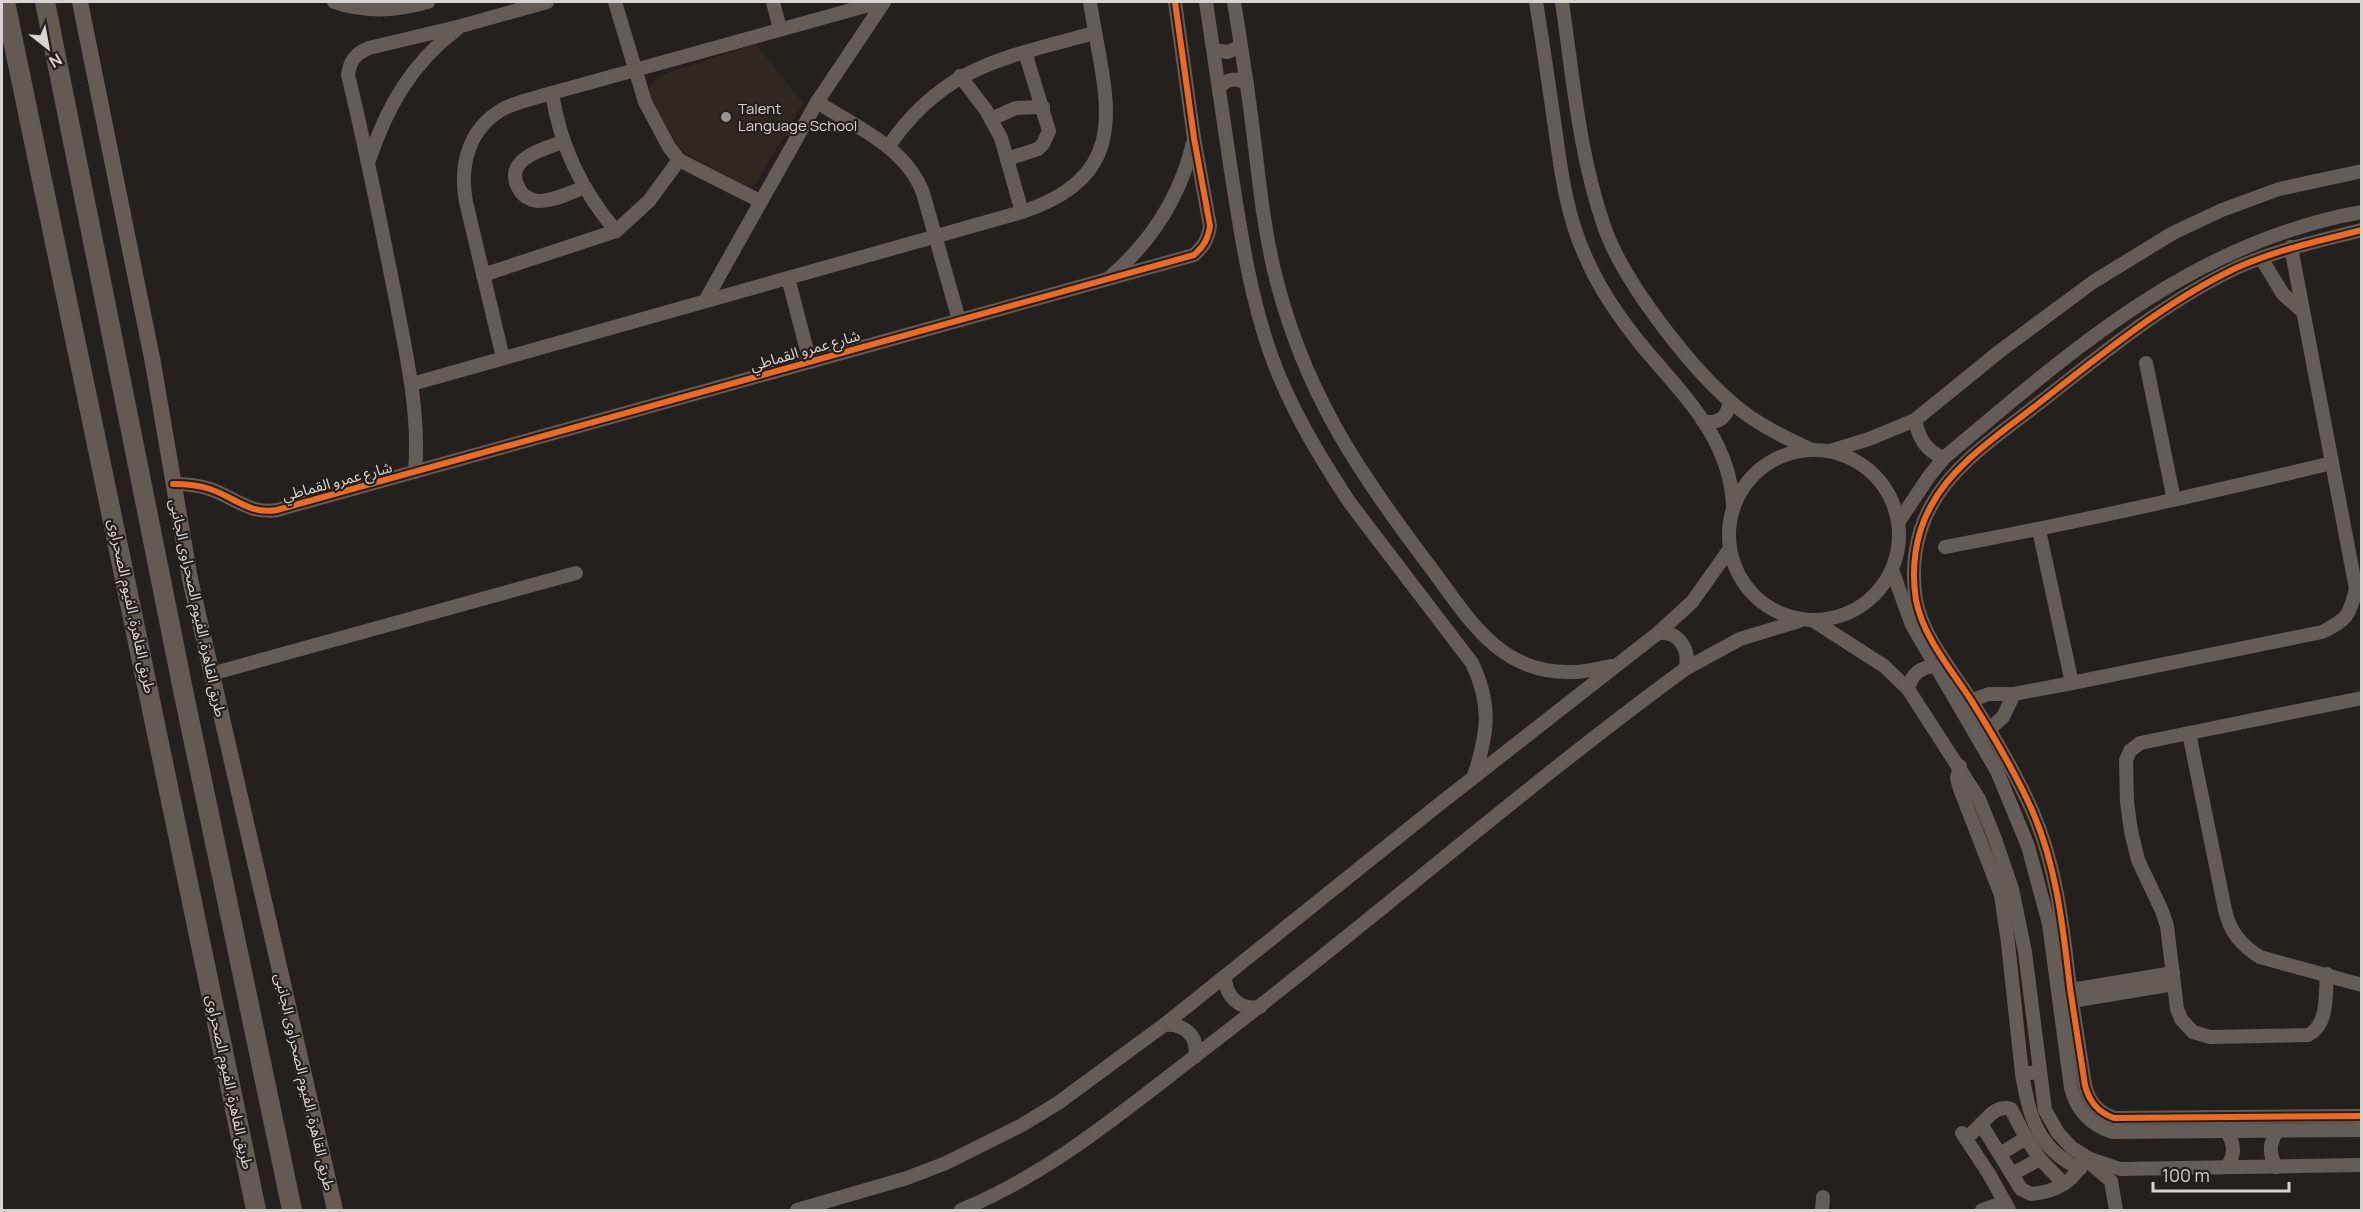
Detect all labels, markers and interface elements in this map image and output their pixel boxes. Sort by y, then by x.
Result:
north arrow [18,18,78,78]
text: N [45,48,66,73]
place label: Talent Language School [738,98,857,136]
marker: Talent Language School [719,110,733,124]
street label: شارع عمرو القماطي [748,324,863,378]
street label: شارع عمرو القماطي [280,456,395,508]
street label: طريق القاهرة, الفيوم الصحراوى الجانبى [164,497,231,719]
street label: طريق القاهرة, الفيوم الصحراوى [102,517,161,695]
street label: طريق القاهرة, الفيوم الصحراوى الجانبى [269,971,340,1193]
street label: طريق القاهرة, الفيوم الصحراوى [200,993,259,1171]
scale bar [2153,1155,2290,1193]
text: 100 m [2162,1163,2210,1187]

